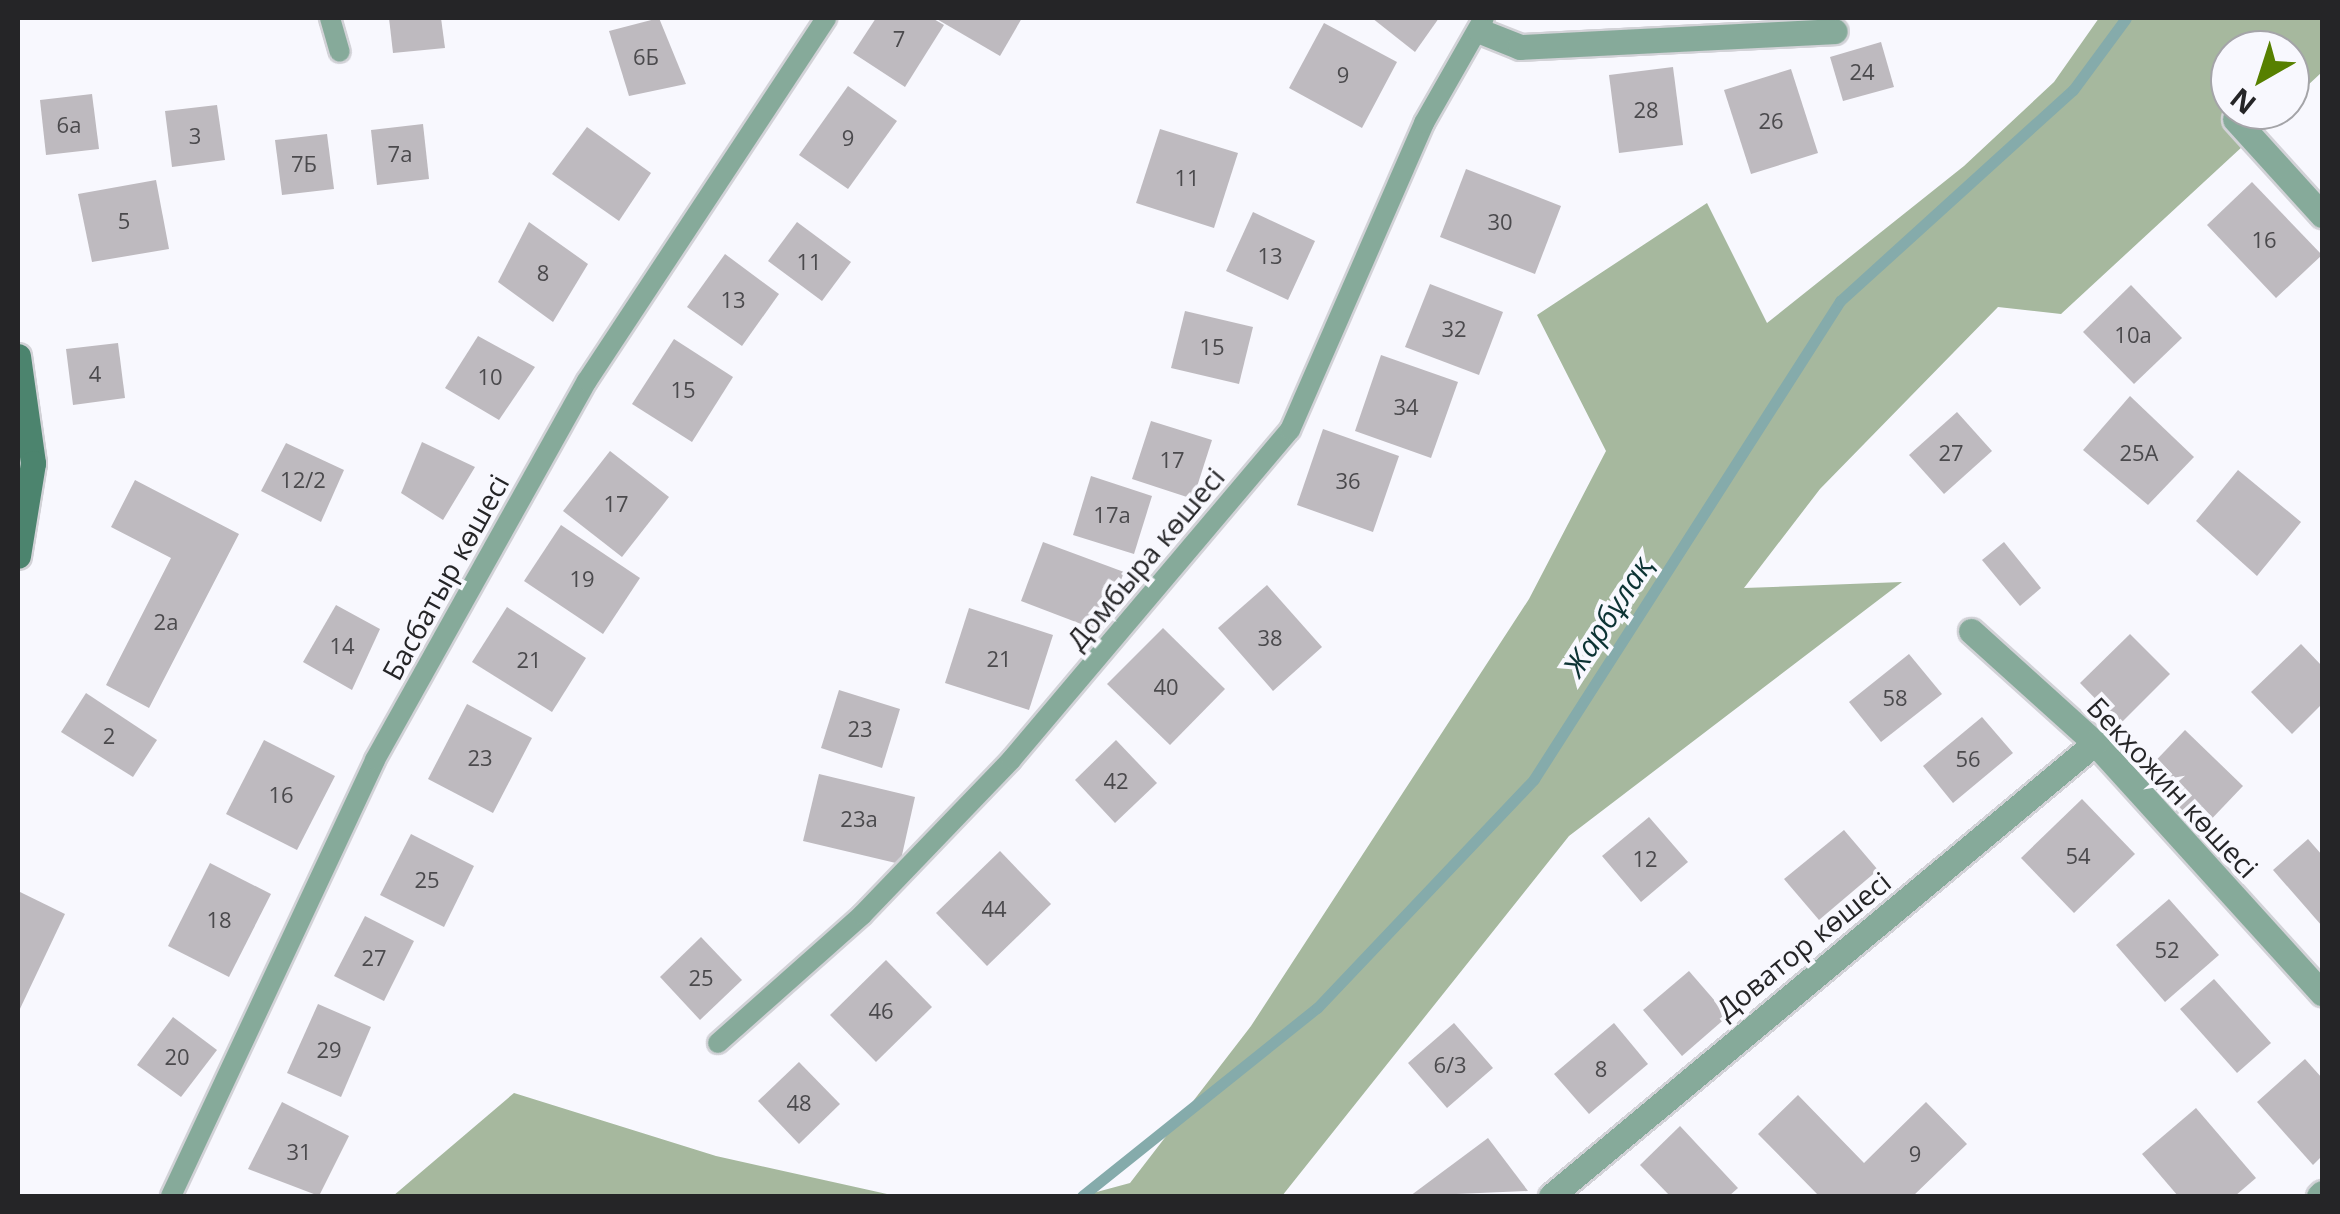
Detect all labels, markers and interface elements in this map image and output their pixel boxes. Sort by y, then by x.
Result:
house number: 7 [893,26,905,52]
north arrow [2210,30,2310,130]
house number: 6Б [633,44,659,70]
house number: 24 [1849,59,1875,85]
house number: 9 [1337,62,1349,88]
text: N [2222,80,2263,124]
house number: 28 [1633,97,1659,123]
house number: 26 [1758,108,1784,134]
house number: 6а [57,112,81,138]
house number: 3 [189,123,201,149]
house number: 9 [842,125,854,151]
house number: 7а [388,141,412,167]
house number: 7Б [291,151,317,177]
house number: 11 [1174,165,1200,191]
house number: 5 [118,208,130,234]
house number: 30 [1487,209,1513,235]
house number: 16 [2251,227,2277,253]
house number: 13 [1257,243,1283,269]
house number: 11 [796,249,822,275]
house number: 8 [537,260,549,286]
house number: 13 [720,287,746,313]
house number: 32 [1441,316,1467,342]
house number: 10а [2114,322,2152,348]
house number: 15 [1199,334,1225,360]
house number: 4 [89,361,101,387]
house number: 10 [477,364,503,390]
house number: 15 [670,377,696,403]
house number: 34 [1393,394,1419,420]
house number: 27 [1938,440,1964,466]
house number: 25А [2119,440,2159,466]
house number: 17 [1159,447,1185,473]
street label: Домбыра көшесі [1059,460,1231,656]
house number: 12/2 [280,467,326,493]
street label: Басбатыр көшесі [375,468,515,686]
house number: 36 [1335,468,1361,494]
house number: 17 [603,491,629,517]
house number: 17а [1093,502,1131,528]
water label: Жарбұлақ [1556,549,1660,683]
house number: 19 [569,566,595,592]
house number: 2а [154,609,178,635]
house number: 38 [1257,625,1283,651]
house number: 14 [329,633,355,659]
house number: 21 [986,646,1012,672]
house number: 21 [516,647,542,673]
house number: 40 [1153,674,1179,700]
house number: 58 [1882,685,1908,711]
street label: Бекхожин көшесі [2081,690,2265,884]
house number: 23 [847,716,873,742]
house number: 2 [103,723,115,749]
house number: 23 [467,745,493,771]
house number: 56 [1955,746,1981,772]
house number: 42 [1103,768,1129,794]
house number: 16 [268,782,294,808]
house number: 23а [840,806,878,832]
house number: 54 [2065,843,2091,869]
house number: 12 [1632,846,1658,872]
street label: Доватор көшесі [1709,864,1897,1026]
house number: 25 [414,867,440,893]
house number: 44 [981,896,1007,922]
house number: 18 [206,907,232,933]
house number: 52 [2154,937,2180,963]
house number: 27 [361,945,387,971]
house number: 25 [688,965,714,991]
house number: 46 [868,998,894,1024]
house number: 29 [316,1037,342,1063]
house number: 20 [164,1044,190,1070]
house number: 6/3 [1433,1052,1467,1078]
house number: 8 [1595,1056,1607,1082]
house number: 48 [786,1090,812,1116]
house number: 31 [286,1139,312,1165]
house number: 9 [1909,1141,1921,1167]

